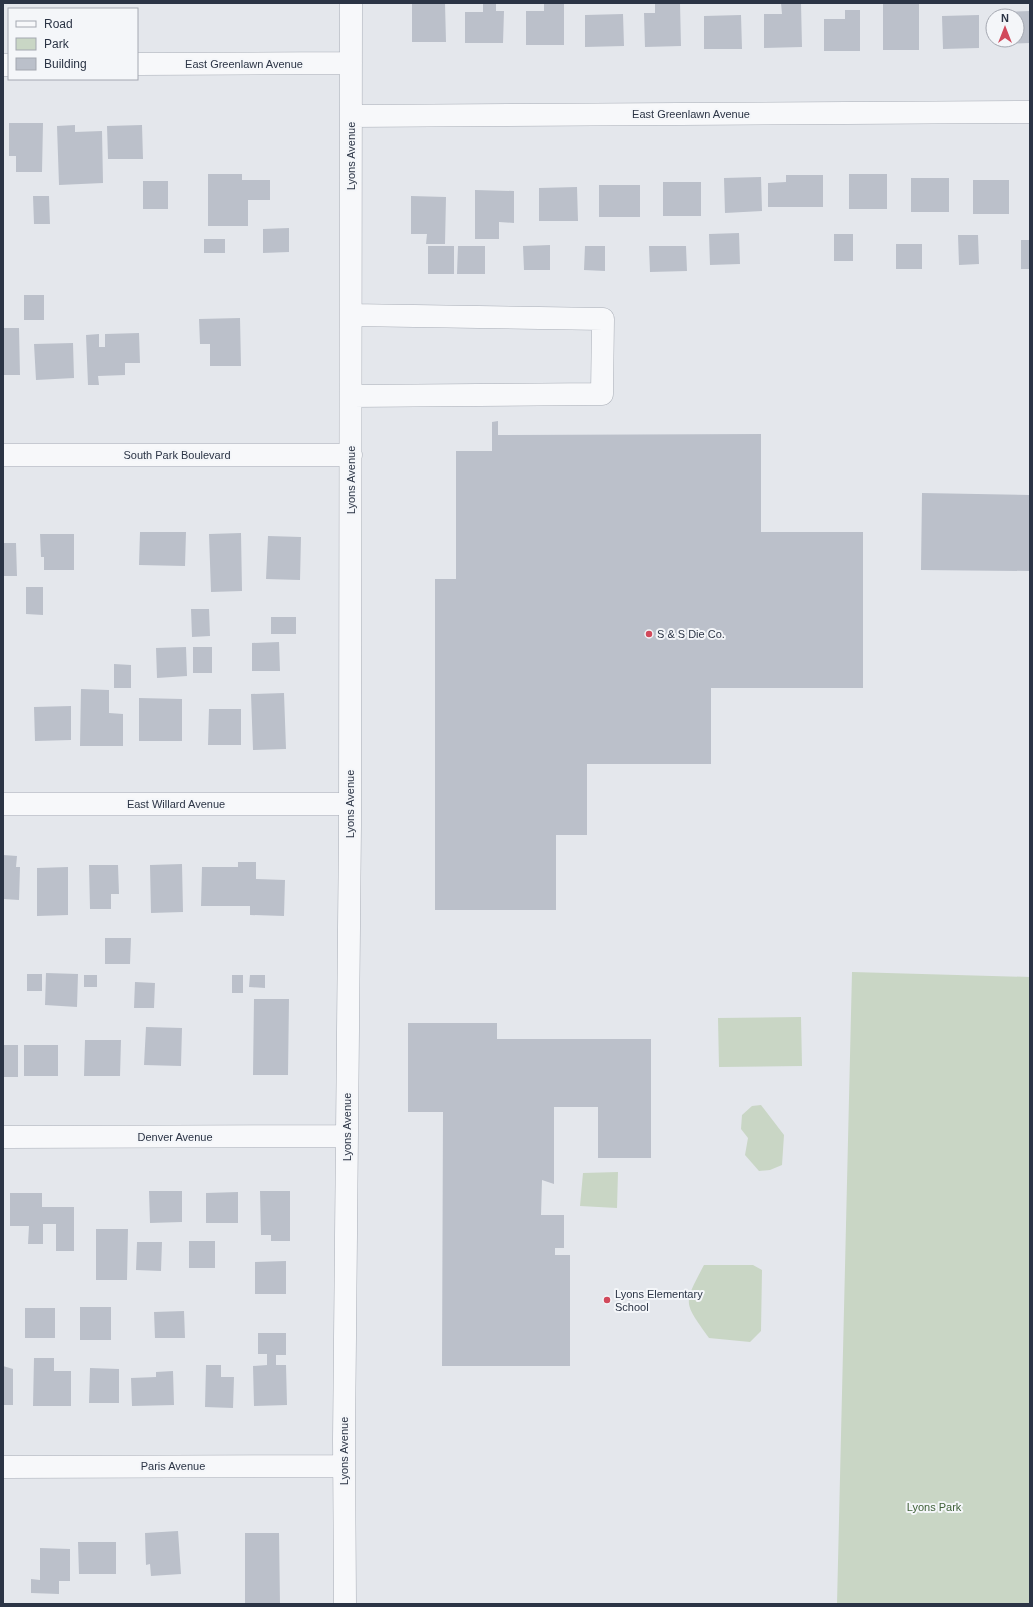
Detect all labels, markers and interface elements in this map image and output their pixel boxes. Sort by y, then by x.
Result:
legend [8,8,138,80]
north arrow [985,8,1025,48]
text: N [1001,12,1009,24]
text: Road [44,17,73,31]
text: Park [44,37,70,51]
text: Building [44,57,87,71]
street label: East Greenlawn Avenue [185,58,303,70]
street label: East Greenlawn Avenue [632,108,750,120]
street label: Lyons Avenue [345,122,357,190]
street label: Lyons Avenue [345,446,357,514]
street label: South Park Boulevard [123,449,231,461]
place label: S & S Die Co. [657,628,725,640]
marker: S & S Die Co. [644,629,654,639]
street label: Lyons Avenue [344,770,356,838]
street label: East Willard Avenue [127,798,225,810]
street label: Lyons Avenue [341,1093,353,1161]
street label: Denver Avenue [137,1131,213,1143]
place label: Lyons Elementary School [615,1288,703,1313]
marker: Lyons Elementary School [602,1295,612,1305]
street label: Lyons Avenue [338,1417,350,1485]
street label: Paris Avenue [141,1460,205,1472]
park label: Lyons Park [907,1501,962,1513]

